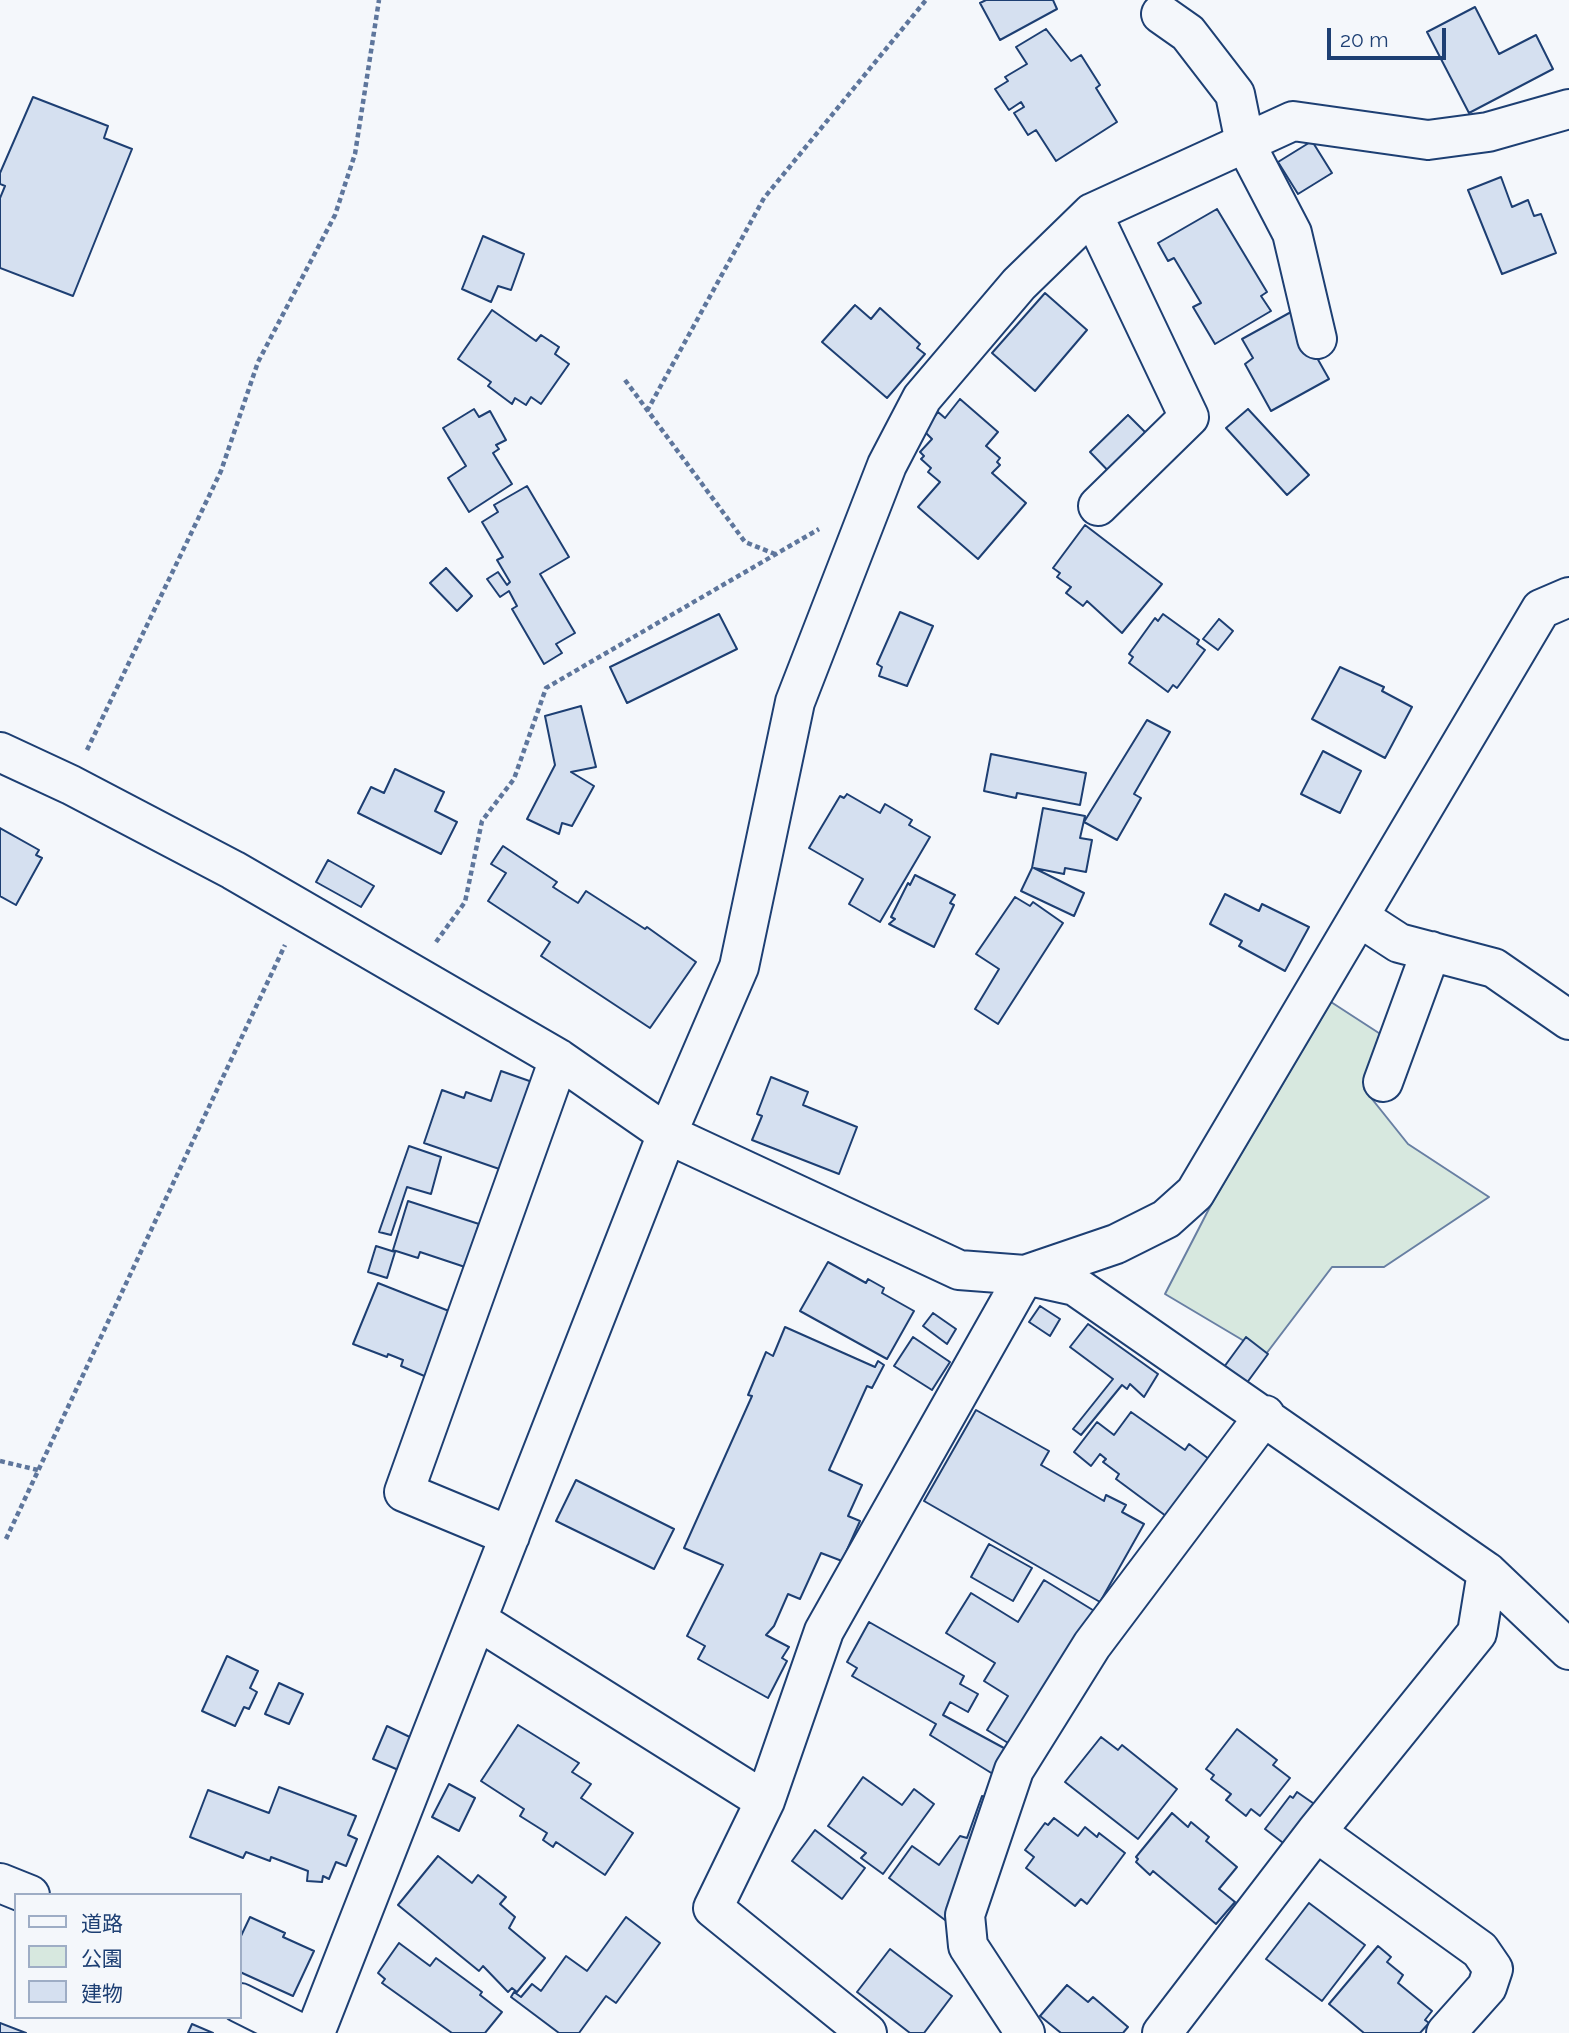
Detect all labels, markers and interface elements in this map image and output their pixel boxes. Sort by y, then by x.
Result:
scale bar [1331,14,1450,58]
text: 20 m [1340,27,1388,52]
legend [14,1893,242,2019]
text: 道路 [81,1911,123,1936]
text: 公園 [81,1946,123,1971]
text: 建物 [81,1981,123,2006]

